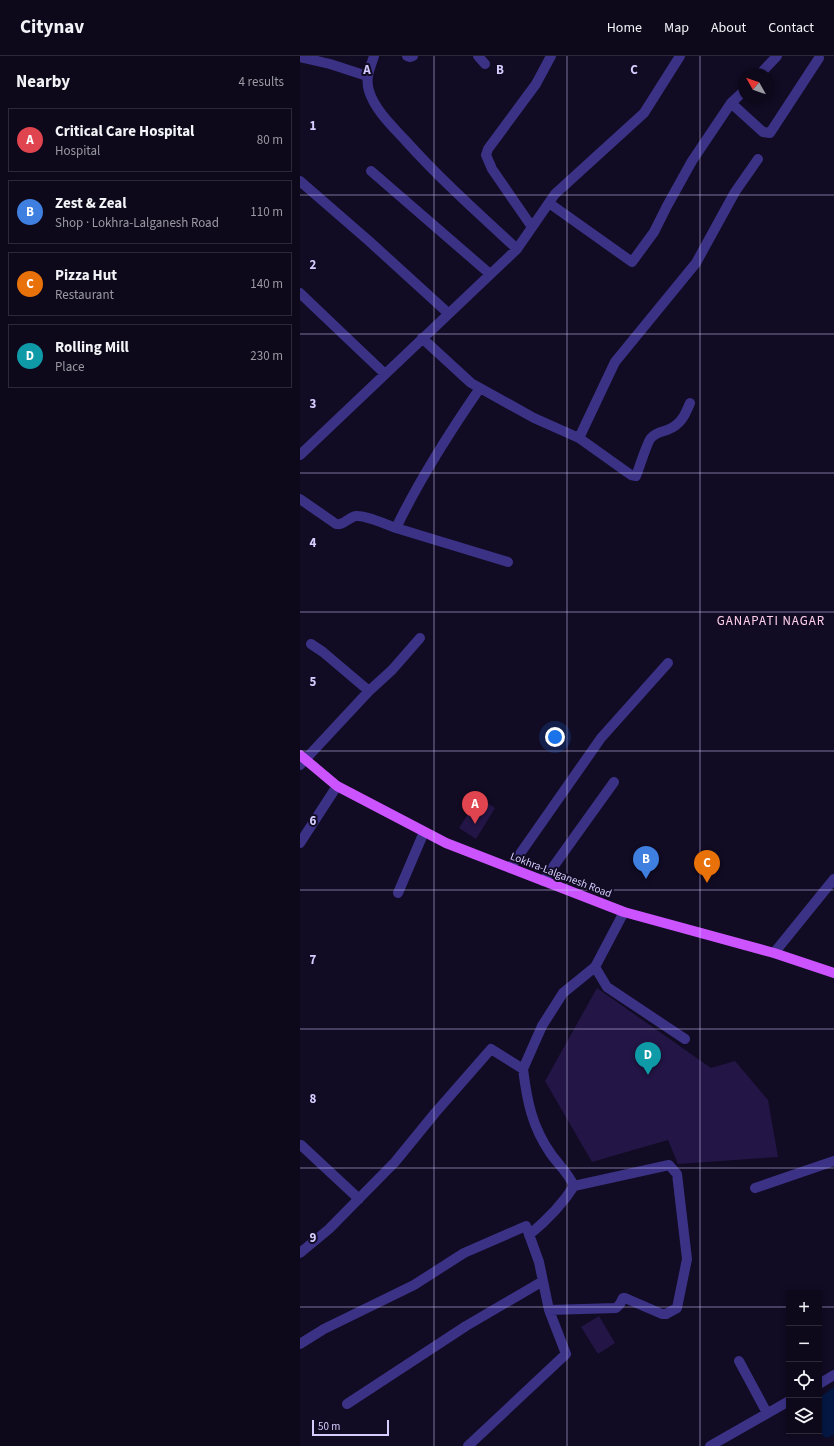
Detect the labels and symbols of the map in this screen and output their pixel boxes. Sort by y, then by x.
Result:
text: A [362,61,371,79]
text: B [496,61,504,79]
text: C [630,61,638,79]
north arrow [738,68,774,104]
text: 1 [310,117,317,135]
text: 2 [310,256,317,274]
text: 3 [310,395,317,413]
text: 4 [310,534,317,552]
district label: GANAPATI NAGAR [717,612,825,630]
text: 5 [310,673,317,691]
your location [545,727,565,747]
pin: A [462,791,488,824]
text: 6 [310,812,317,830]
pin: B [633,846,659,879]
street label: Lokhra-Lalganesh Road [508,849,614,901]
pin: C [694,850,720,883]
text: 7 [310,951,317,969]
pin: D [635,1042,661,1075]
text: 8 [310,1090,317,1108]
text: 9 [310,1229,317,1247]
scale bar [312,1418,389,1437]

